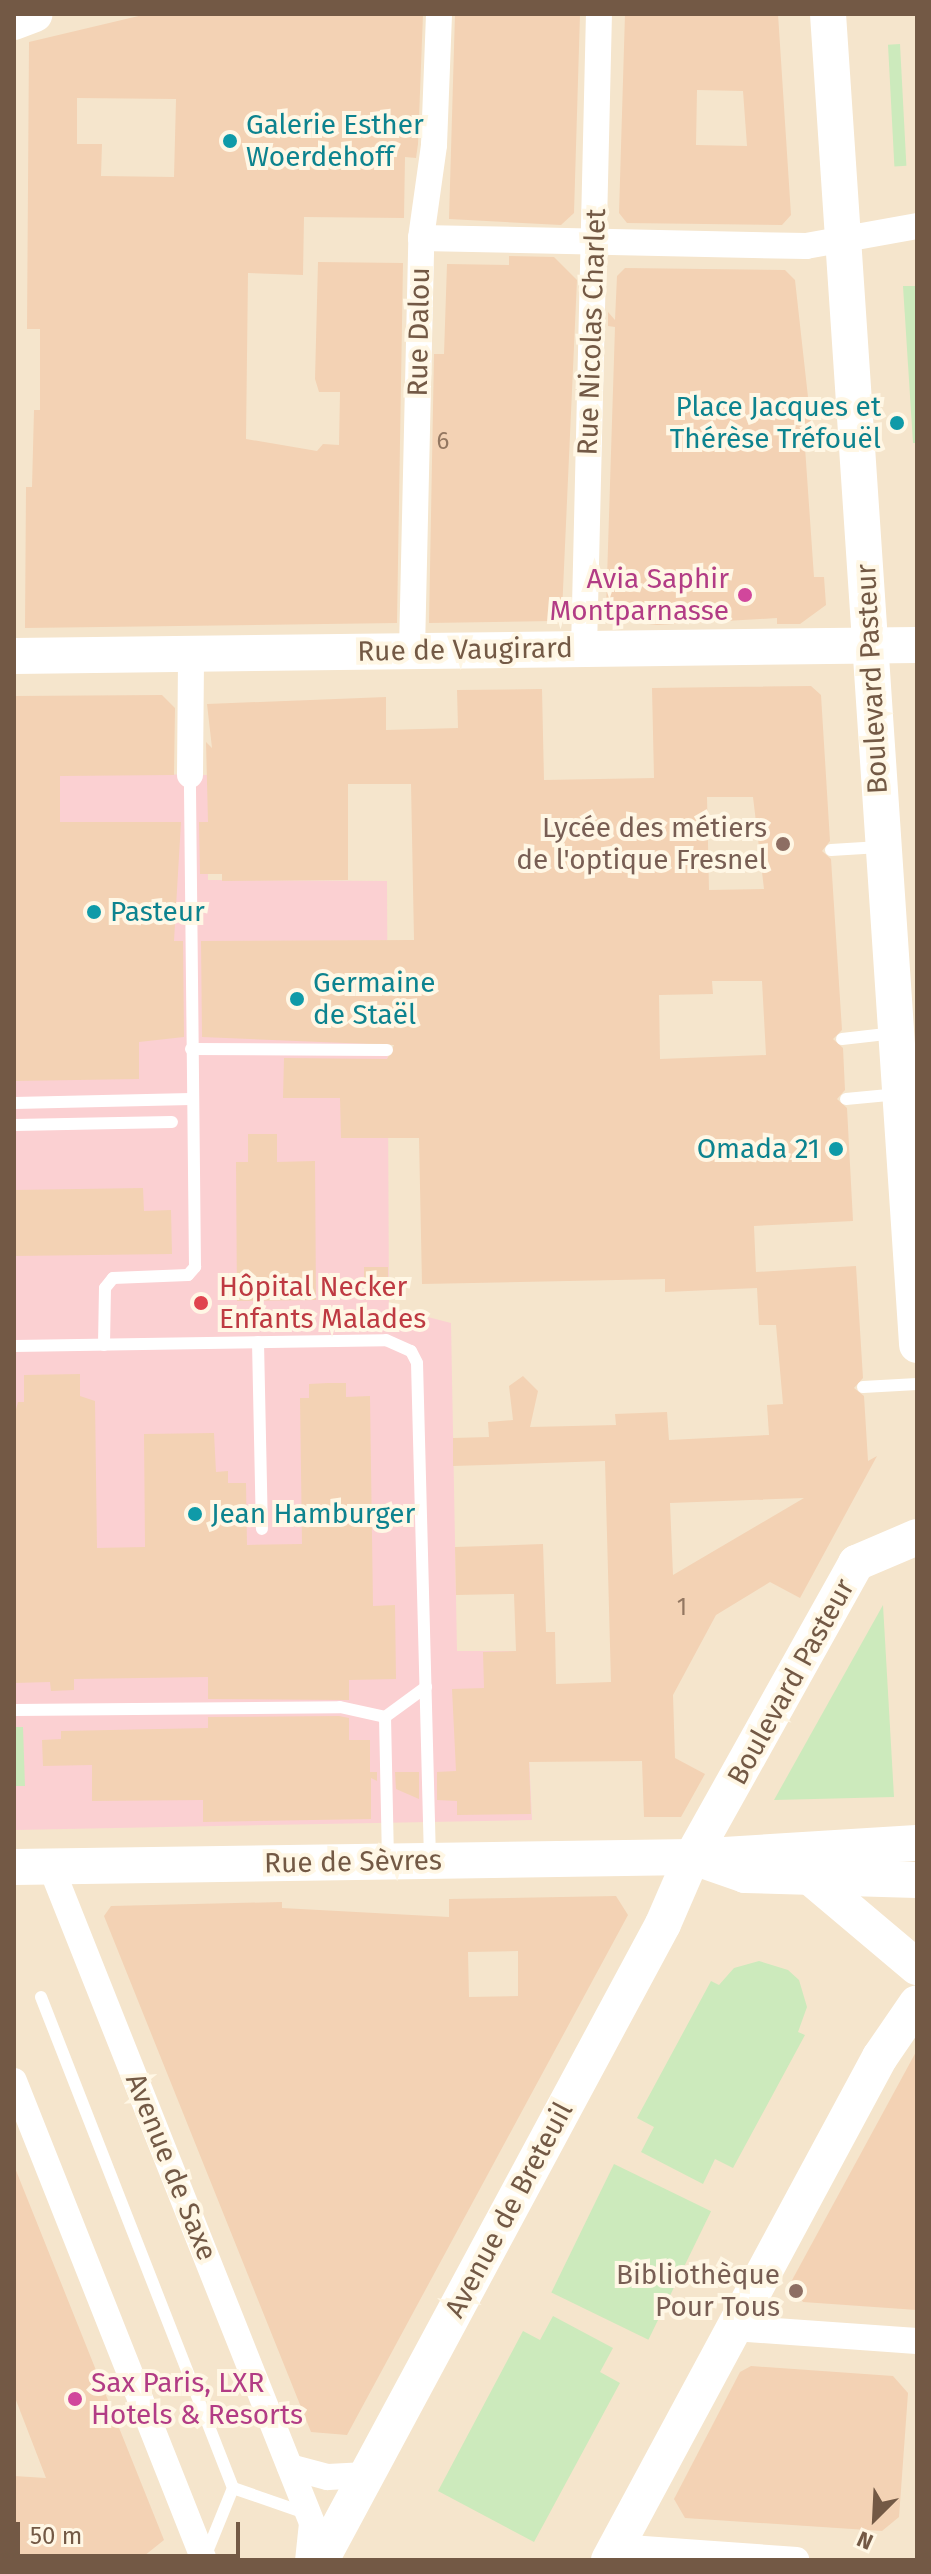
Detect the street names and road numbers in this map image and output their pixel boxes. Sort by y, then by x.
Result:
street label: Rue Nicolas Charlet [571,208,613,456]
street label: Rue Dalou [401,267,437,397]
street label: Boulevard Pasteur [849,563,895,795]
street label: Rue de Vaugirard [357,631,573,669]
street label: Boulevard Pasteur [720,1573,862,1791]
street label: Rue de Sèvres [264,1844,442,1880]
street label: Avenue de Saxe [118,2069,224,2265]
street label: Avenue de Breteuil [438,2096,580,2324]

